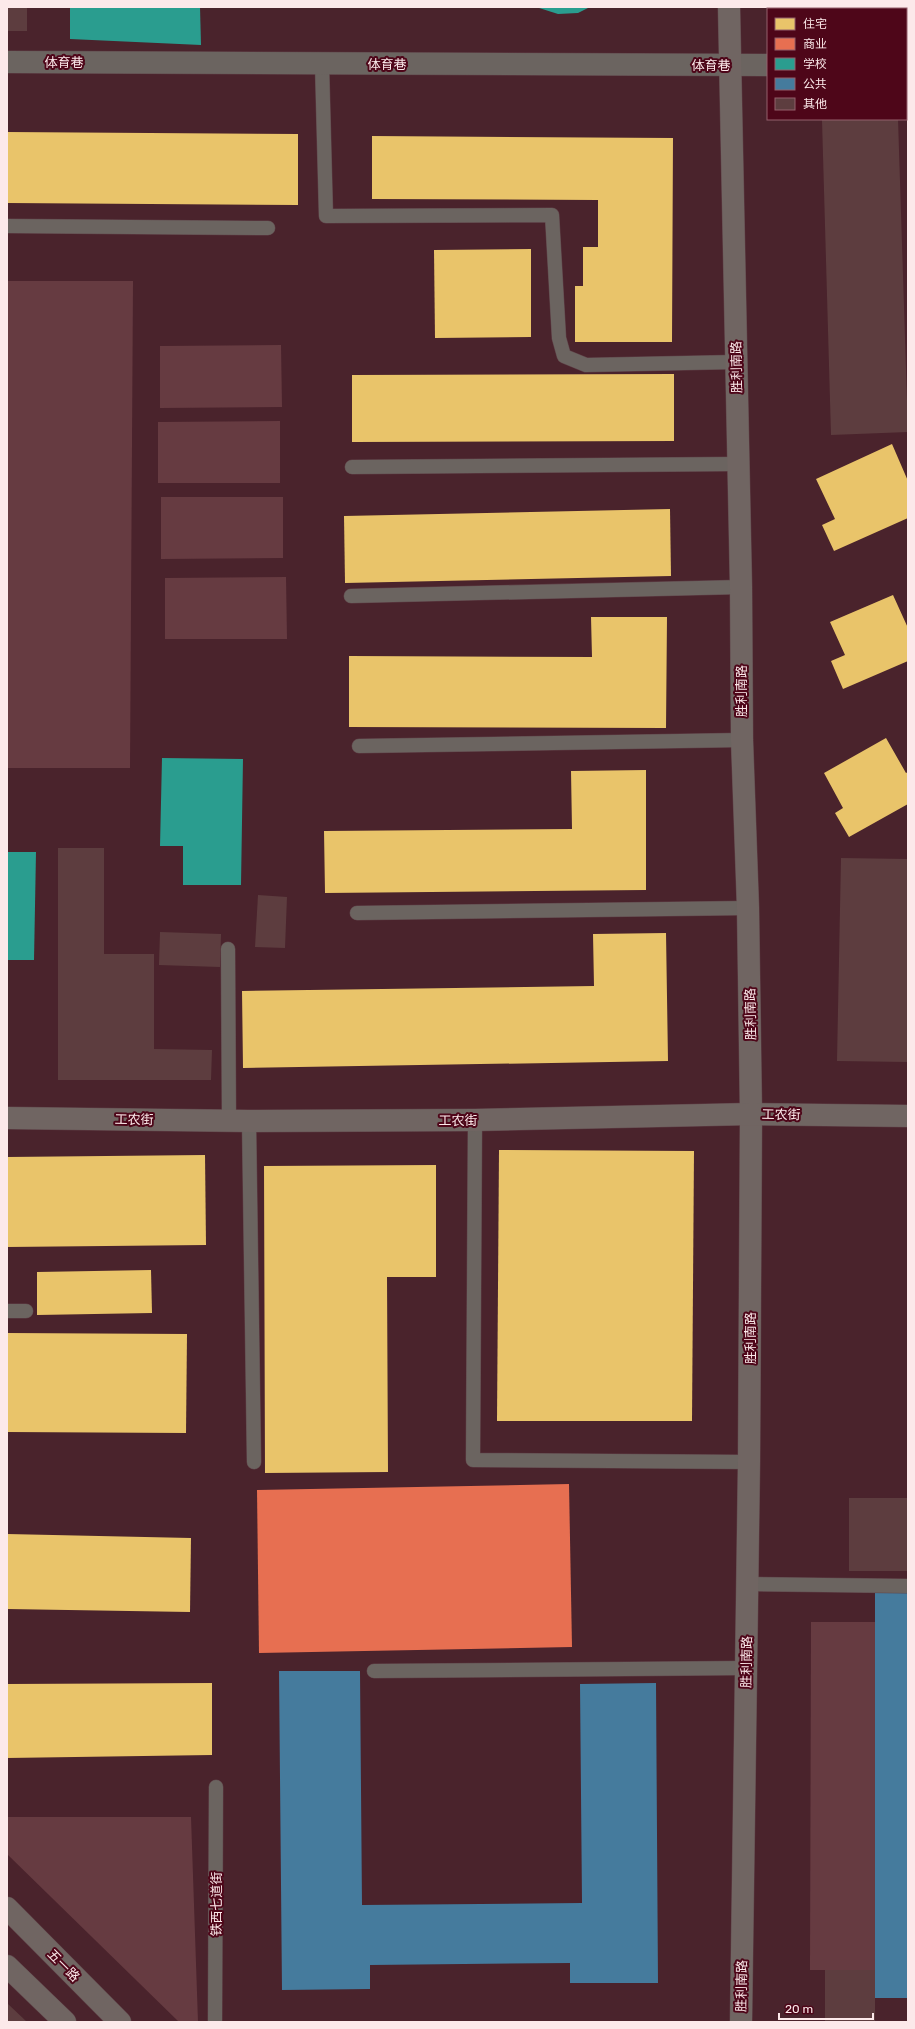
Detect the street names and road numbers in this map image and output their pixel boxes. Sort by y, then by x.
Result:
street label: 体育巷 [44,55,84,70]
street label: 体育巷 [367,57,407,72]
street label: 体育巷 [691,58,731,73]
street label: 胜利南路 [729,341,744,393]
street label: 胜利南路 [734,665,749,717]
street label: 胜利南路 [743,988,758,1040]
street label: 工农街 [761,1107,801,1122]
street label: 工农街 [114,1112,154,1127]
street label: 工农街 [438,1113,478,1128]
street label: 胜利南路 [743,1312,758,1364]
street label: 胜利南路 [739,1636,754,1688]
street label: 铁西七道街 [209,1871,224,1937]
street label: 五一路 [45,1946,83,1984]
street label: 胜利南路 [734,1960,749,2012]

